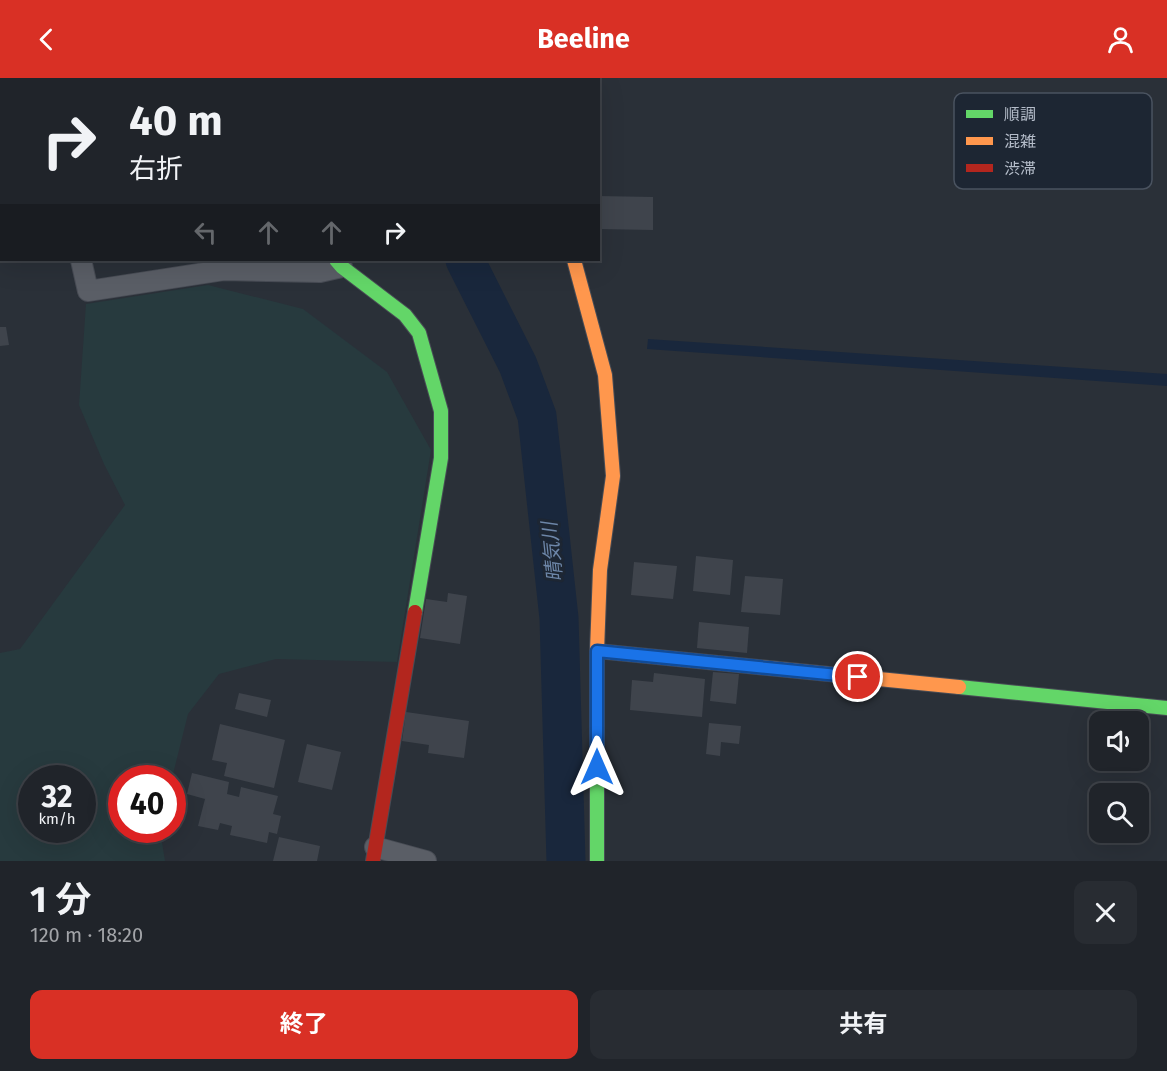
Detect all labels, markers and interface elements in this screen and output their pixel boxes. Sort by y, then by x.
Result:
icon: back [30,23,63,56]
text: Beeline [537,23,630,55]
icon: person [1104,23,1137,56]
legend [954,93,1152,189]
text: 40 m [129,96,223,146]
icon: right [30,102,108,180]
text: 順調 [1004,105,1036,124]
text: 混雑 [1004,132,1036,151]
text: 右折 [129,153,183,185]
text: 渋滞 [1004,159,1036,178]
icon: left [189,216,222,249]
icon: ahead [252,216,285,249]
icon: ahead [315,216,348,249]
icon: right [378,216,411,249]
water label: 晴気川 [537,519,567,583]
pin [832,651,883,702]
icon: arrive [841,660,874,693]
map controls [1089,711,1149,843]
button: sound [1089,711,1149,771]
position arrow [565,735,629,799]
speed limit sign: 40 [108,765,186,843]
text: 32 [42,779,72,815]
button: search [1089,783,1149,843]
text: km/h [38,810,76,828]
text: 1 分 [30,878,91,922]
button: close [1074,881,1137,944]
text: 120 m · 18:20 [30,923,143,947]
button: 終了 [30,990,578,1059]
button: 共有 [590,990,1137,1059]

